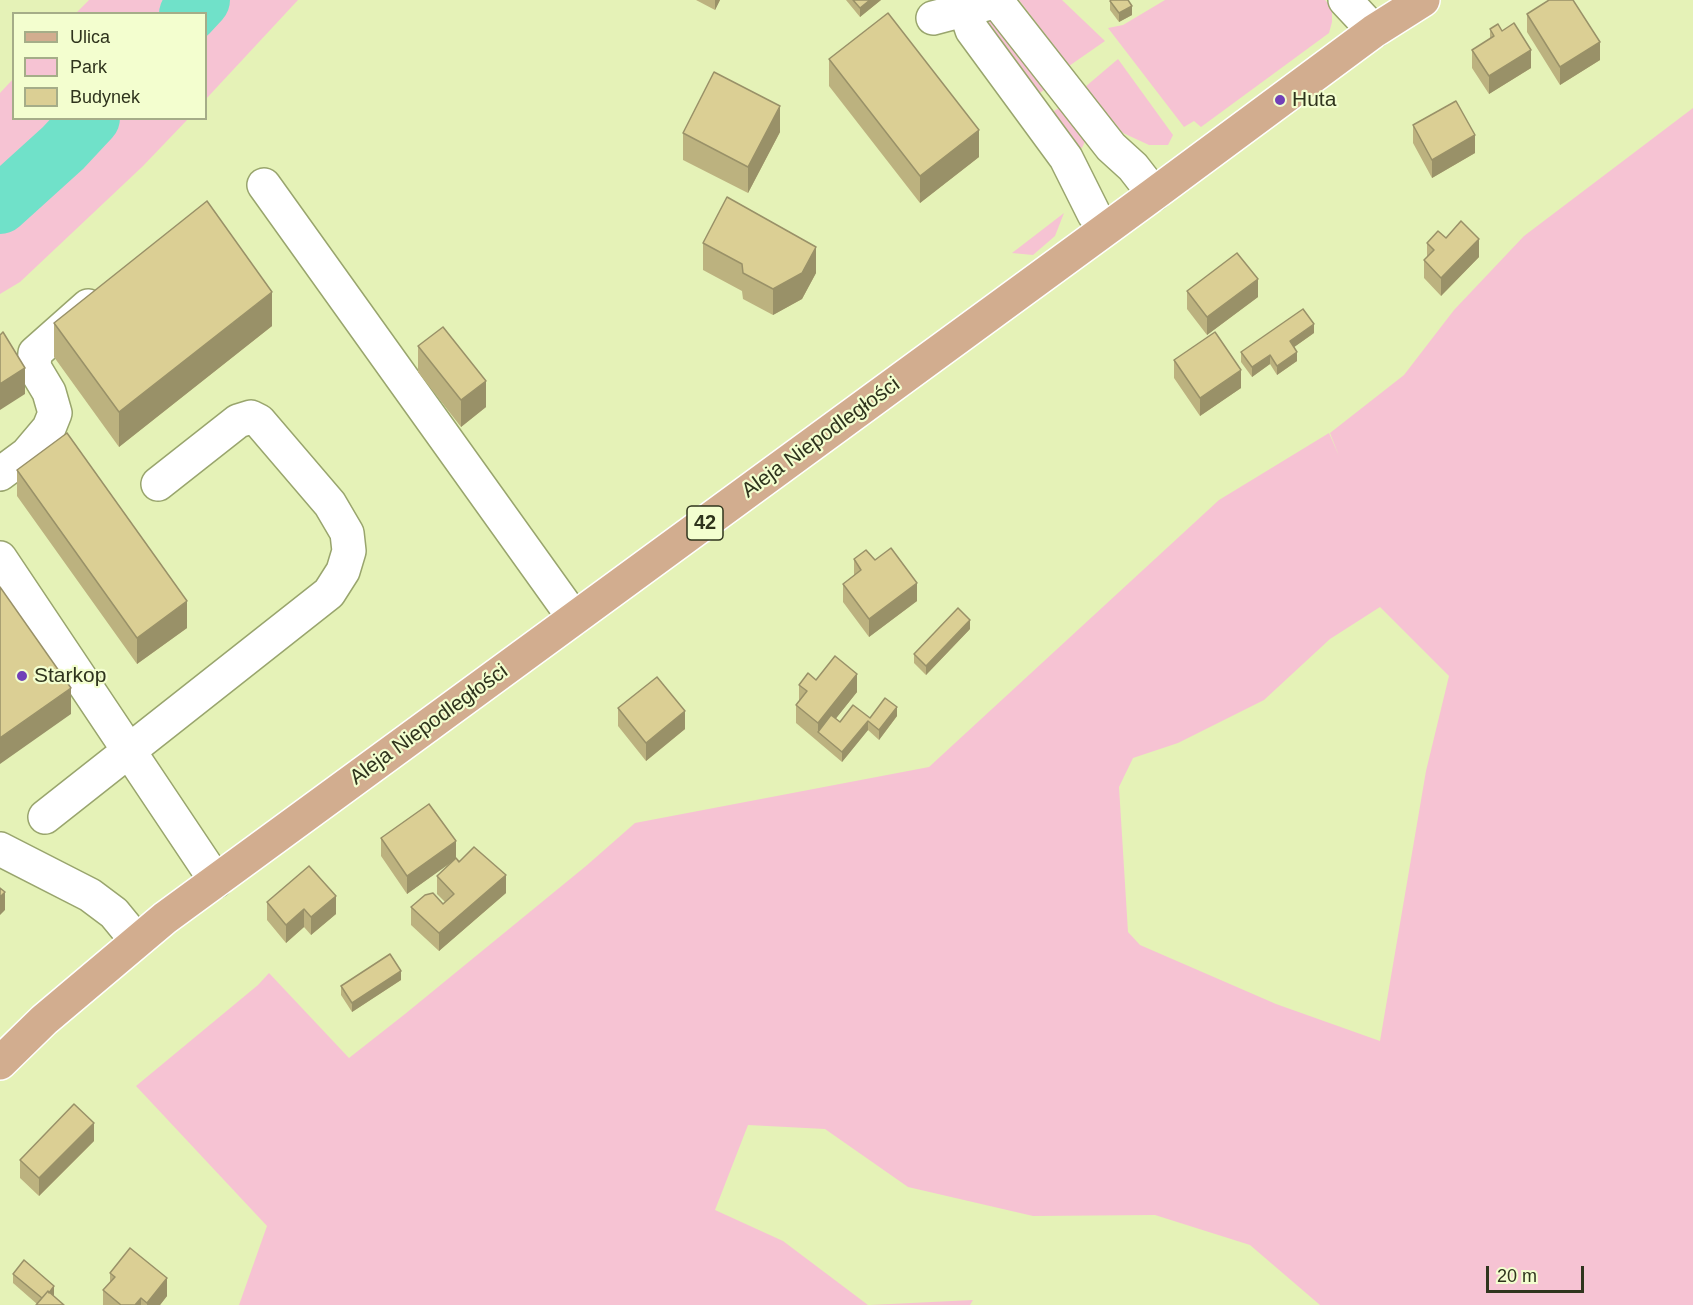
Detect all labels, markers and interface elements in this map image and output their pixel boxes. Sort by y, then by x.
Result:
legend [12,12,207,120]
text: Ulica [70,27,110,47]
text: Park [70,57,107,77]
text: Budynek [70,87,140,107]
place label: Huta [1292,87,1336,113]
marker: Huta [1273,93,1287,107]
street label: Aleja Niepodległości [737,372,905,504]
road number: 42 [687,506,723,540]
street label: Aleja Niepodległości [345,659,513,791]
place label: Starkop [34,663,106,689]
marker: Starkop [15,669,29,683]
scale bar [1489,1254,1586,1292]
text: 20 m [1497,1266,1537,1286]

